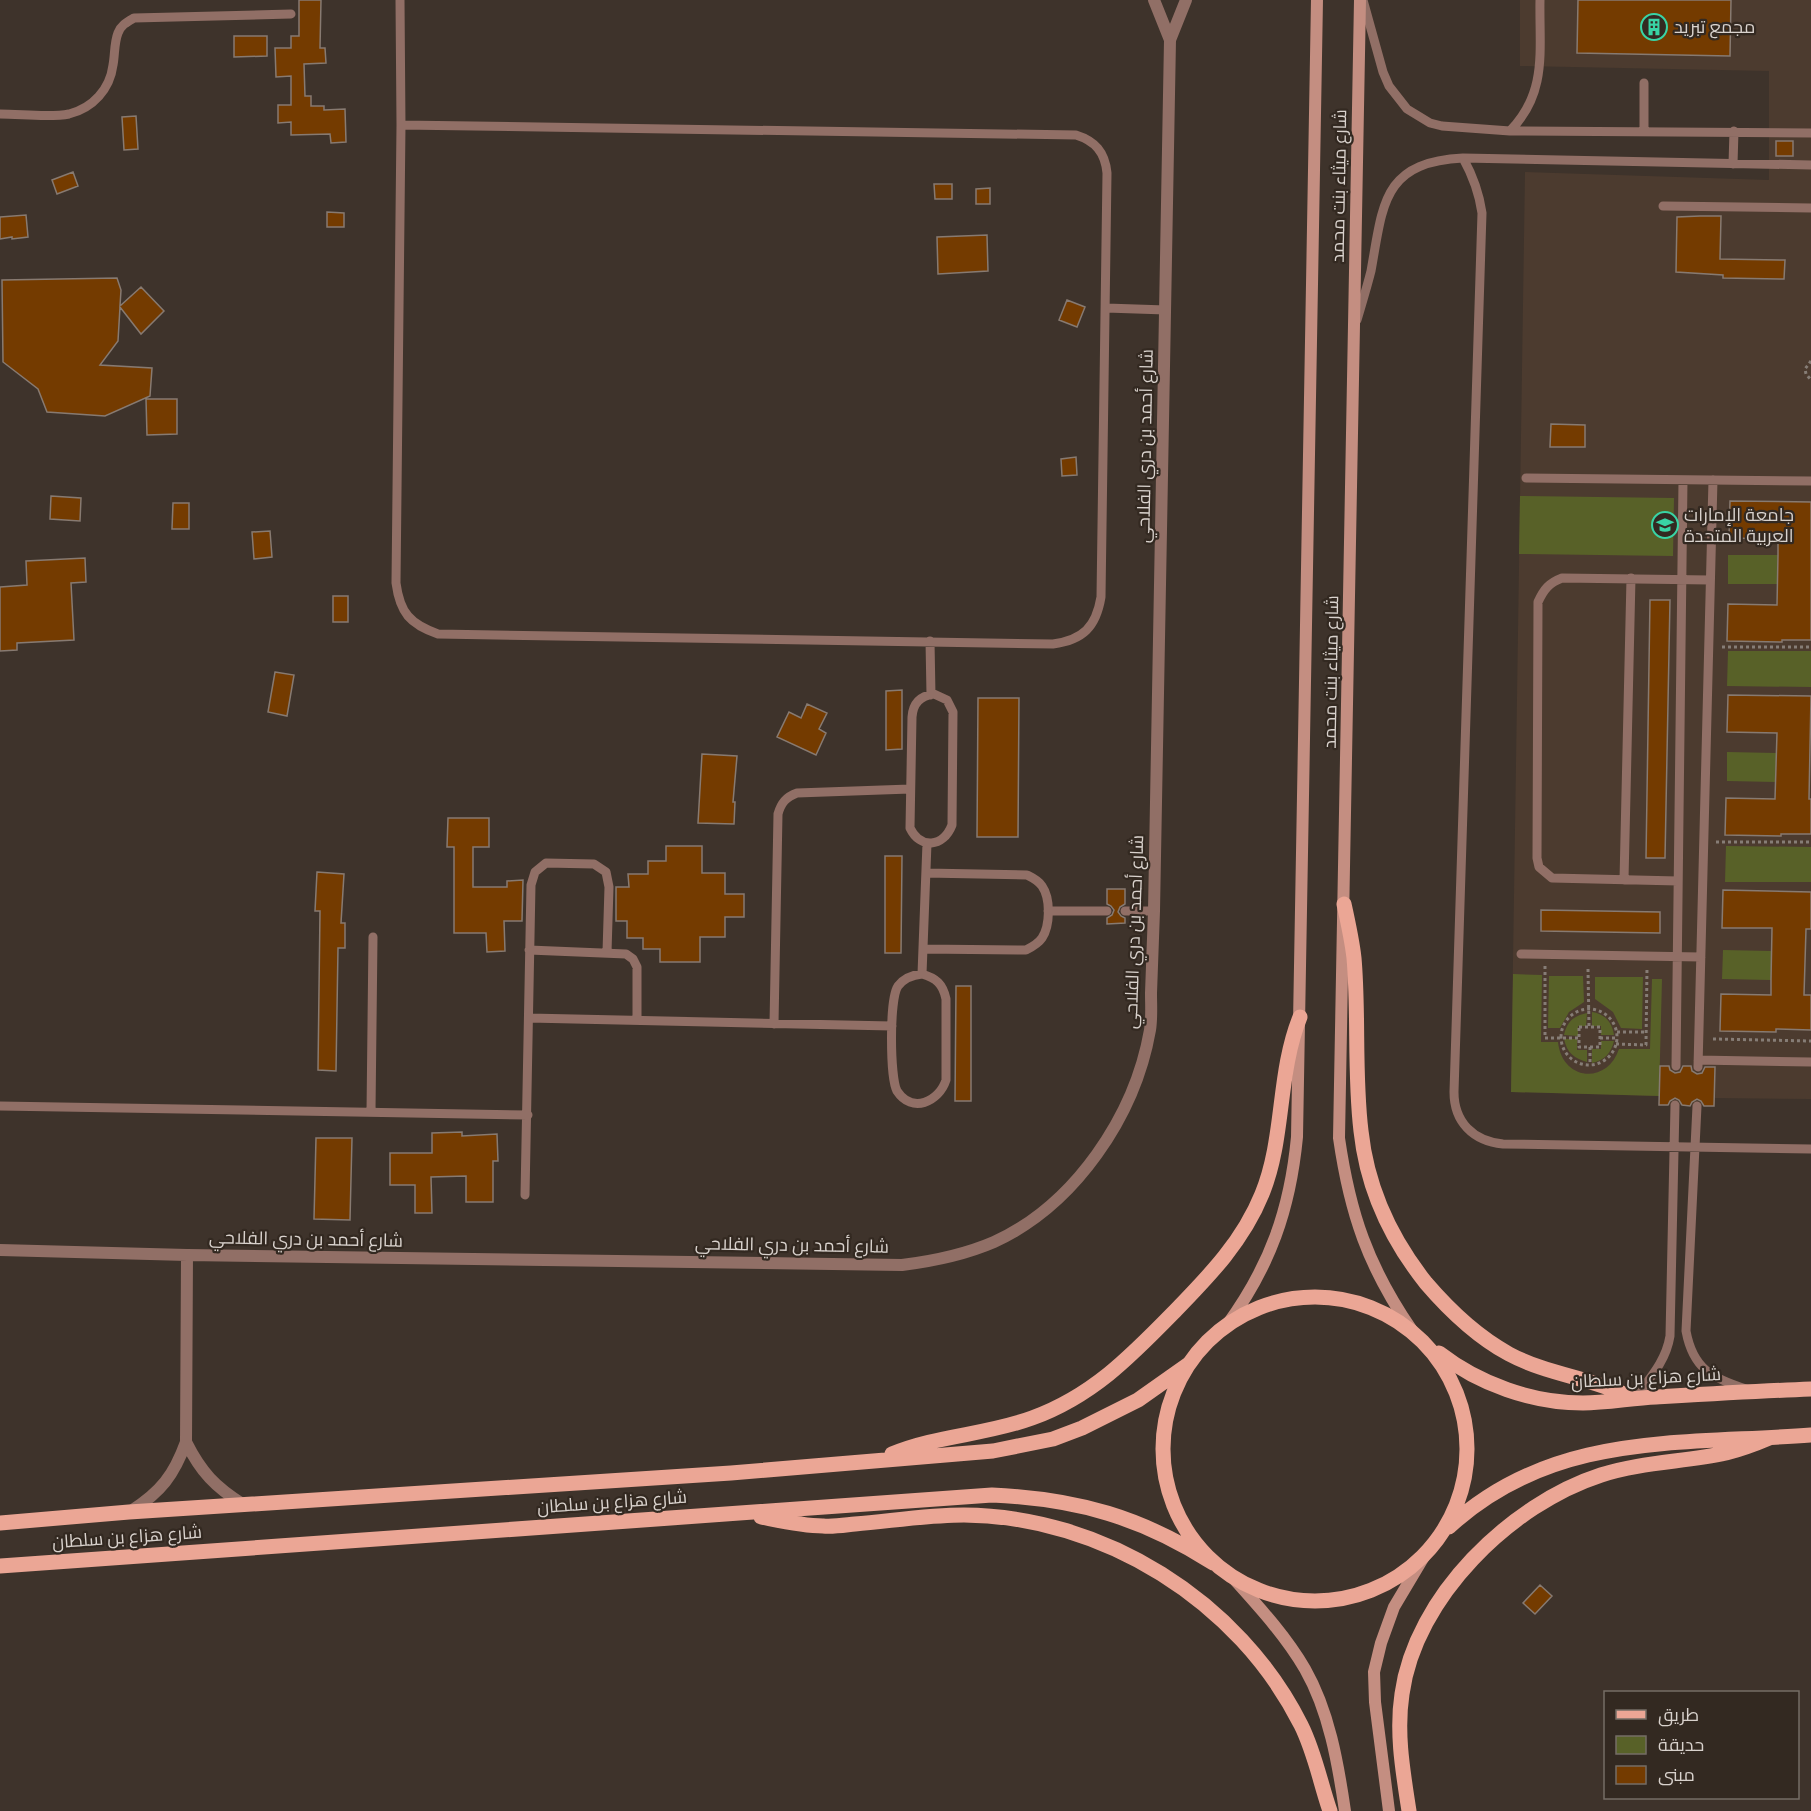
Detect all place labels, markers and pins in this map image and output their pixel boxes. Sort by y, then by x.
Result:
building icon: مجمع تبريد [1639,12,1669,42]
place label: مجمع تبريد [1674,16,1755,39]
place label: جامعة الإمارات العربية المتحدة [1684,504,1794,547]
school or university icon: جامعة الإمارات العربية المتحدة [1650,510,1680,540]

